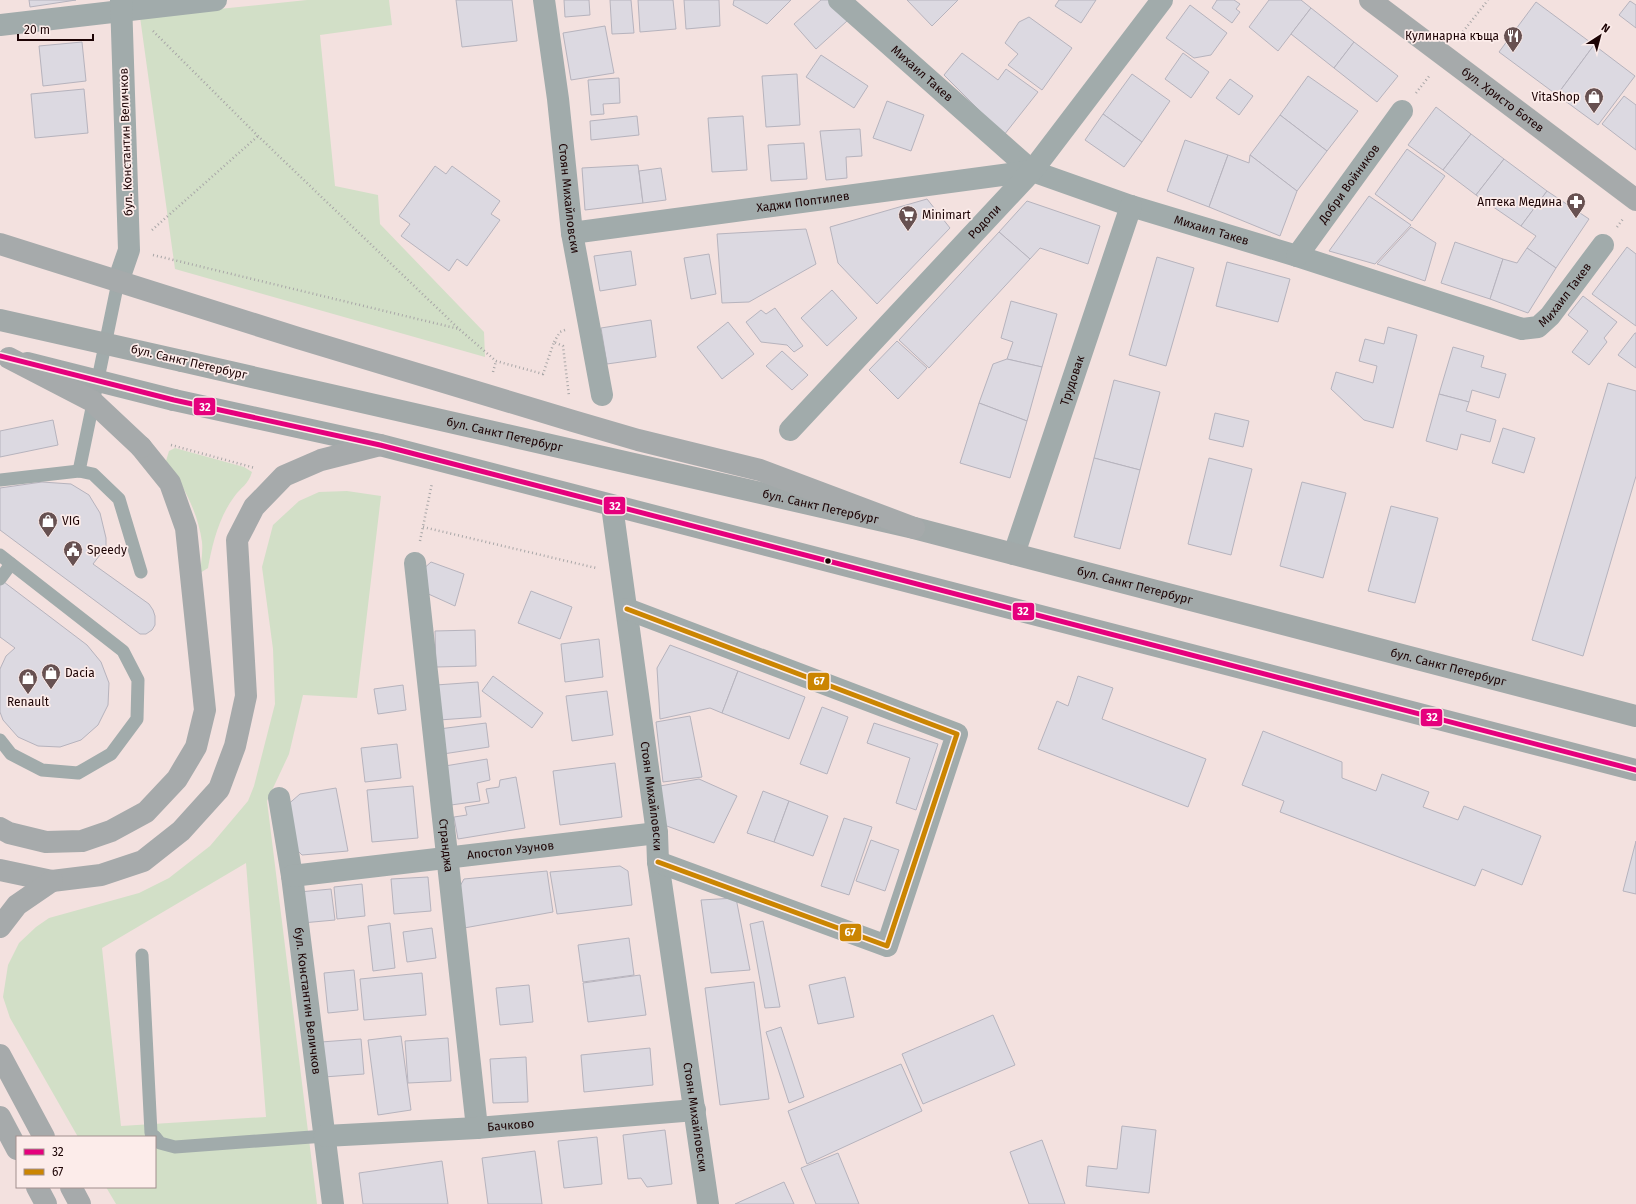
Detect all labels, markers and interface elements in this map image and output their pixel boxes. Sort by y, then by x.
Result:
scale bar [18,16,93,42]
north arrow [1580,16,1620,56]
text: N [1599,21,1612,36]
text: 20 m [24,23,50,37]
restaurant icon: Кулинарна къща [1502,25,1524,53]
place label: Кулинарна къща [1405,29,1499,43]
street label: Михаил Такев [888,43,956,105]
street label: бул. Христо Ботев [1459,64,1547,135]
street label: бул. Константин Величков [116,67,136,216]
shop icon: VitaShop [1583,86,1605,114]
place label: VitaShop [1531,90,1580,104]
street label: Добри Войников [1315,141,1383,227]
street label: Стоян Михайловски [556,143,583,255]
street label: Хаджи Поптилев [756,189,851,215]
pharmacy icon: Аптека Медина [1565,191,1587,219]
place label: Аптека Медина [1477,195,1562,209]
street label: Родопи [965,202,1004,242]
supermarket icon: Minimart [897,204,919,232]
place label: Minimart [922,208,972,222]
street label: Михаил Такев [1172,212,1251,248]
street label: Михаил Такев [1536,260,1594,330]
street label: бул. Санкт Петербург [129,342,249,382]
street label: Трудовак [1057,353,1088,408]
line badge: 32 [193,397,216,416]
text: 32 [198,401,211,414]
street label: бул. Санкт Петербург [445,415,565,455]
street label: бул. Санкт Петербург [761,487,881,527]
line badge: 32 [603,496,626,515]
text: 32 [608,500,621,513]
shop icon: VIG [37,510,59,538]
place label: VIG [62,514,80,528]
public building icon: Speedy [62,539,84,567]
place label: Speedy [87,543,127,557]
unlabelled marker [823,556,833,566]
street label: бул. Санкт Петербург [1075,564,1195,607]
line badge: 32 [1012,602,1035,621]
text: 32 [1016,605,1029,618]
street label: бул. Санкт Петербург [1389,645,1509,689]
shop icon: Dacia [40,662,62,690]
place label: Dacia [65,666,95,680]
shop icon: Renault [17,667,39,695]
line badge: 67 [807,672,830,691]
text: 67 [813,675,825,688]
place label: Renault [7,695,50,709]
line badge: 32 [1420,708,1443,727]
text: 32 [1425,711,1438,724]
street label: Стоян Михайловски [637,740,665,852]
street label: Странджа [436,818,456,873]
street label: Апостол Узунов [466,838,555,862]
line badge: 67 [839,923,862,942]
street label: бул. Константин Величков [291,926,324,1076]
text: 67 [844,926,856,939]
street label: Стоян Михайловски [680,1061,710,1173]
street label: Бачково [487,1116,535,1134]
legend [16,1136,156,1188]
text: 32 [52,1145,64,1159]
text: 67 [52,1165,63,1179]

